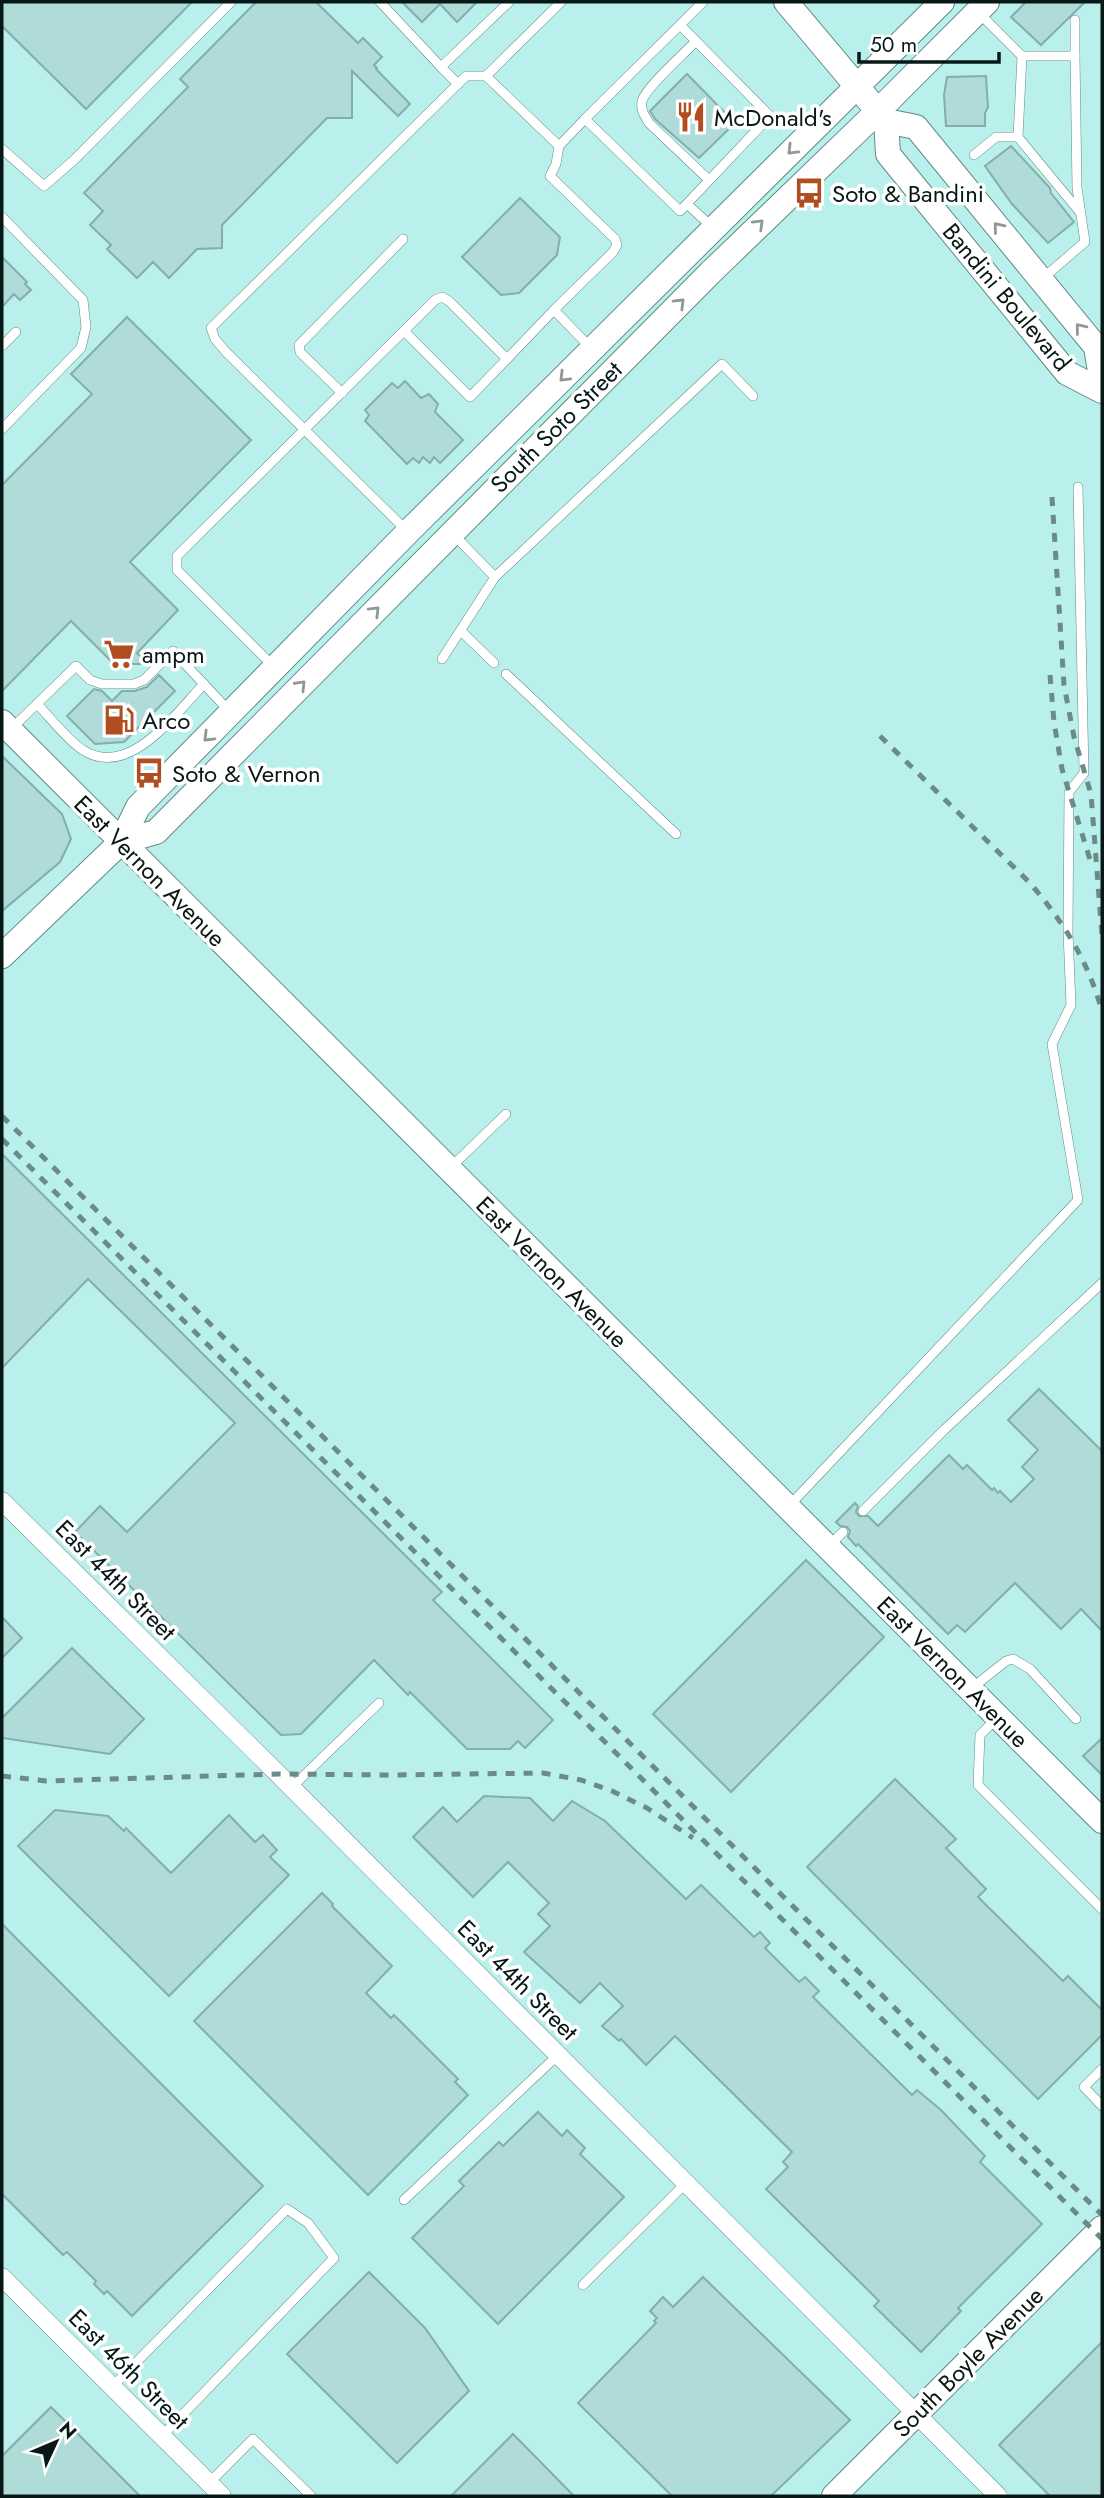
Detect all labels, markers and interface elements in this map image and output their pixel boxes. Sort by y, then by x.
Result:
scale bar [859,21,999,65]
text: 50 m [870,30,917,60]
restaurant icon: McDonald's [674,100,708,134]
place label: McDonald's [714,100,832,135]
one-way arrow [787,142,800,155]
bus stop icon: Soto & Bandini [792,176,826,210]
place label: Soto & Bandini [832,176,984,211]
street label: Bandini Boulevard [934,215,1080,379]
one-way arrow [751,220,764,233]
one-way arrow [993,222,1006,234]
one-way arrow [671,298,684,311]
one-way arrow [1075,323,1088,335]
street label: South Soto Street [482,353,630,501]
one-way arrow [560,369,572,381]
one-way arrow [367,606,380,619]
supermarket icon: ampm [102,637,136,671]
place label: ampm [142,637,205,672]
one-way arrow [292,681,305,694]
fuel station icon: Arco [102,703,136,737]
place label: Arco [142,703,190,738]
one-way arrow [203,728,216,741]
bus stop icon: Soto & Vernon [132,756,166,790]
place label: Soto & Vernon [172,756,321,791]
street label: East Vernon Avenue [66,787,234,955]
street label: East Vernon Avenue [468,1188,636,1356]
street label: East 44th Street [48,1512,184,1648]
street label: East Vernon Avenue [869,1588,1037,1756]
street label: East 44th Street [450,1912,586,2048]
street label: South Boyle Avenue [885,2279,1051,2445]
street label: East 46th Street [61,2301,197,2437]
north arrow [21,2407,91,2477]
text: N [53,2416,83,2445]

